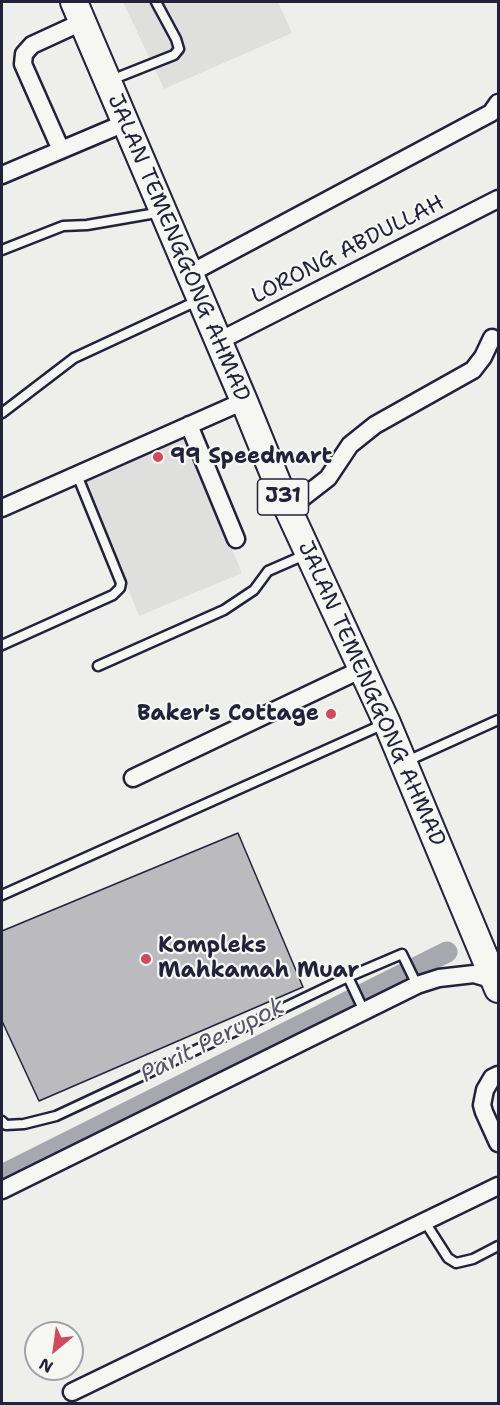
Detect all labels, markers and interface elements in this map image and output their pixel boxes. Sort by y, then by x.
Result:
street label: JALAN TEMENGGONG AHMAD [101,90,255,406]
street label: LORONG ABDULLAH [247,190,449,310]
place label: 99 Speedmart [170,444,332,470]
marker: 99 Speedmart [151,450,165,464]
road number: J31 [258,479,308,515]
street label: JALAN TEMENGGONG AHMAD [292,537,450,851]
place label: Baker's Cottage [137,701,319,727]
marker: Baker's Cottage [324,707,338,721]
place label: Kompleks Mahkamah Muar [158,933,359,984]
marker: Kompleks Mahkamah Muar [139,952,153,966]
water label: Parit Perupok [136,992,290,1090]
north arrow [24,1321,84,1381]
text: N [35,1353,57,1378]

